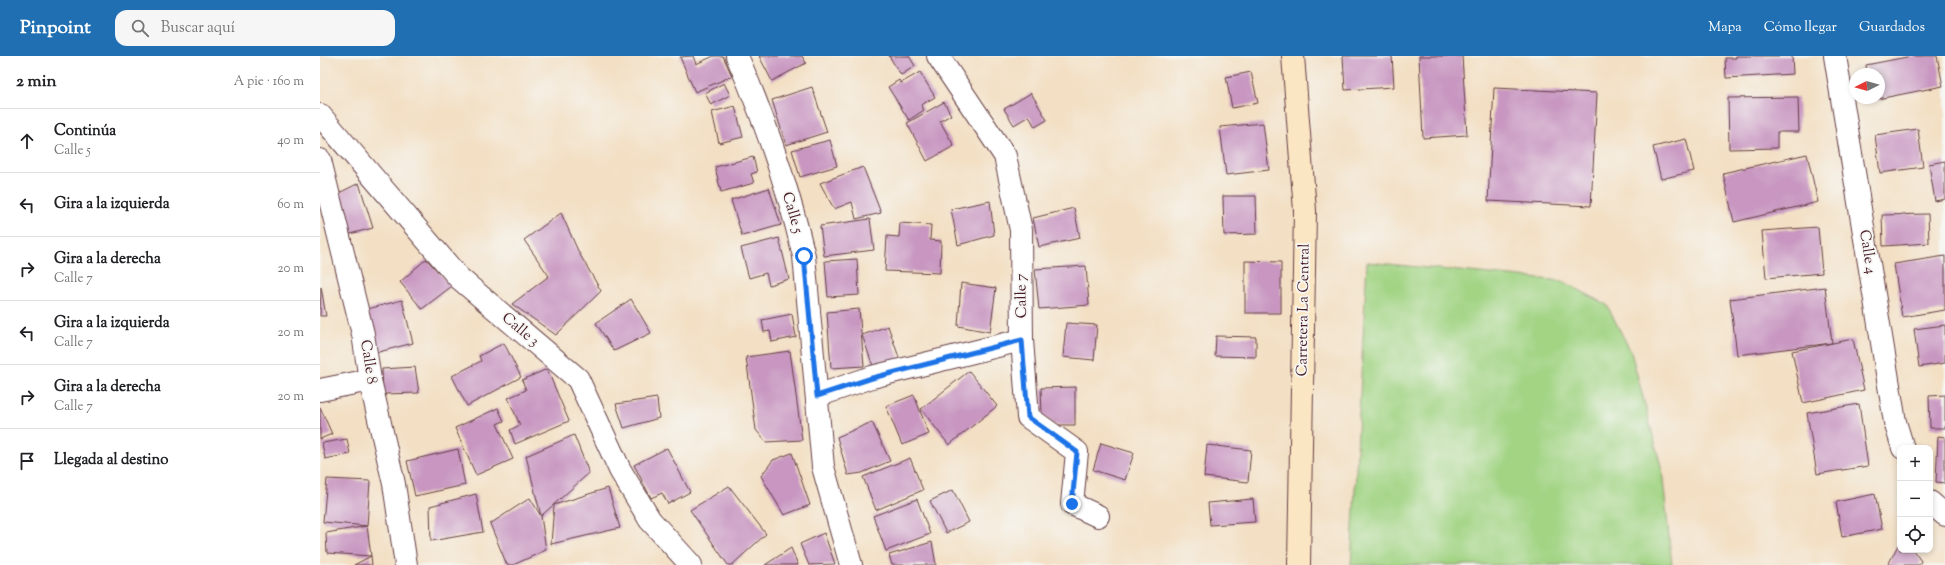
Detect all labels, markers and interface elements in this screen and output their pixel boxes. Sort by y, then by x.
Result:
search box [115,10,395,46]
text: Pinpoint [20,15,91,42]
icon: search [129,17,151,39]
text: Buscar aquí [161,18,235,39]
text: Mapa [1708,18,1742,38]
text: Cómo llegar [1764,18,1837,38]
text: Guardados [1859,18,1925,38]
north arrow [1849,68,1885,104]
text: 2 min [16,70,57,94]
text: A pie · 160 m [234,73,304,91]
text: Continúa [54,121,116,142]
icon: ahead [16,130,38,152]
text: 40 m [277,132,304,150]
text: Calle 5 [54,142,91,160]
street label: Calle 5 [776,190,808,236]
icon: left [16,194,38,216]
text: Gira a la izquierda [54,194,170,215]
text: 60 m [277,196,304,214]
street label: Calle 4 [1853,228,1881,276]
street label: Carretera La Central [1292,243,1316,377]
route start [795,247,813,265]
text: Gira a la derecha [54,249,161,270]
icon: right [16,258,38,280]
text: 20 m [278,260,304,278]
text: Calle 7 [54,270,93,288]
street label: Calle 7 [1011,273,1033,319]
street label: Calle 3 [497,308,543,352]
text: Gira a la izquierda [54,313,170,334]
icon: left [16,322,38,344]
text: 20 m [278,324,304,342]
text: Calle 7 [54,334,93,352]
street label: Calle 8 [354,338,382,386]
text: Gira a la derecha [54,377,161,398]
icon: right [16,386,38,408]
text: 20 m [278,388,304,406]
text: Calle 7 [54,398,93,416]
map controls [1897,445,1933,553]
button: + [1897,445,1933,481]
icon: arrive [16,450,38,472]
text: Llegada al destino [54,450,169,471]
button: − [1897,481,1933,517]
route end [1063,495,1081,513]
button: locate [1897,517,1933,553]

